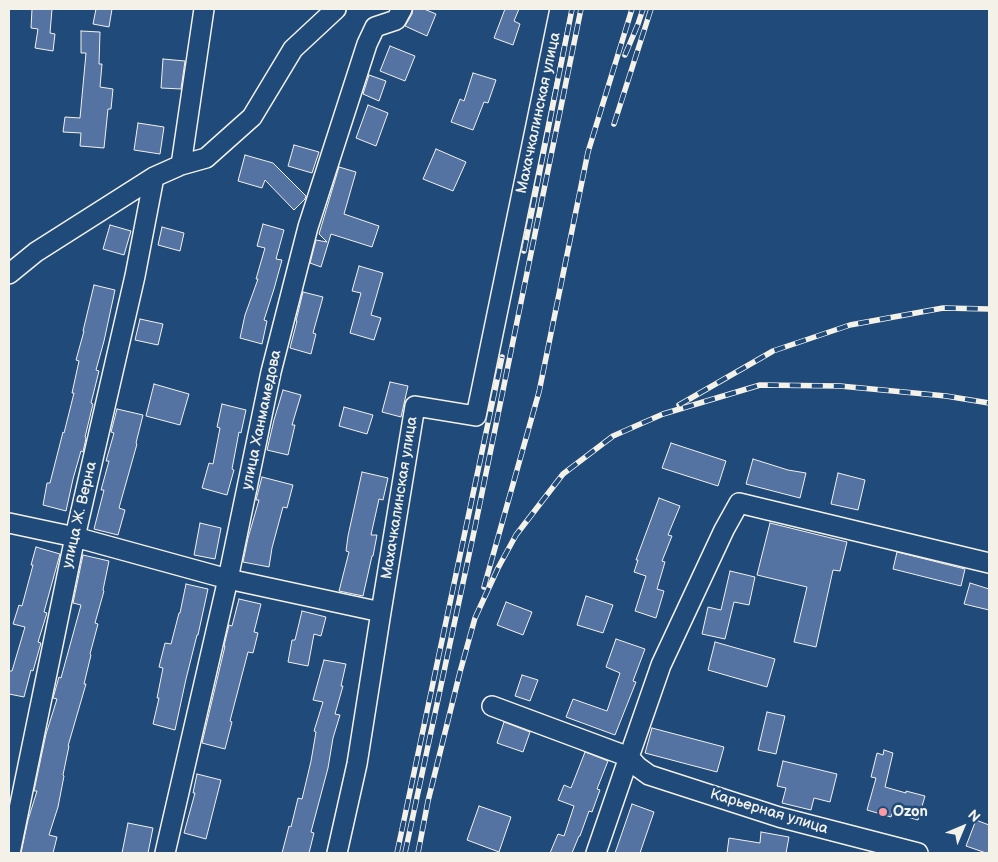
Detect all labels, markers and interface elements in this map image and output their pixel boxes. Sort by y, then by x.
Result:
street label: Махачкалинская улица [513,31,565,195]
street label: улица Ханмамедова [238,348,286,492]
street label: Махачкалинская улица [378,415,422,581]
street label: улица Ж. Верна [59,460,101,570]
street label: Карьерная улица [708,785,830,839]
north arrow [938,802,988,852]
place label: Ozon [893,803,928,821]
marker: Ozon [877,806,889,818]
text: N [964,806,984,826]

